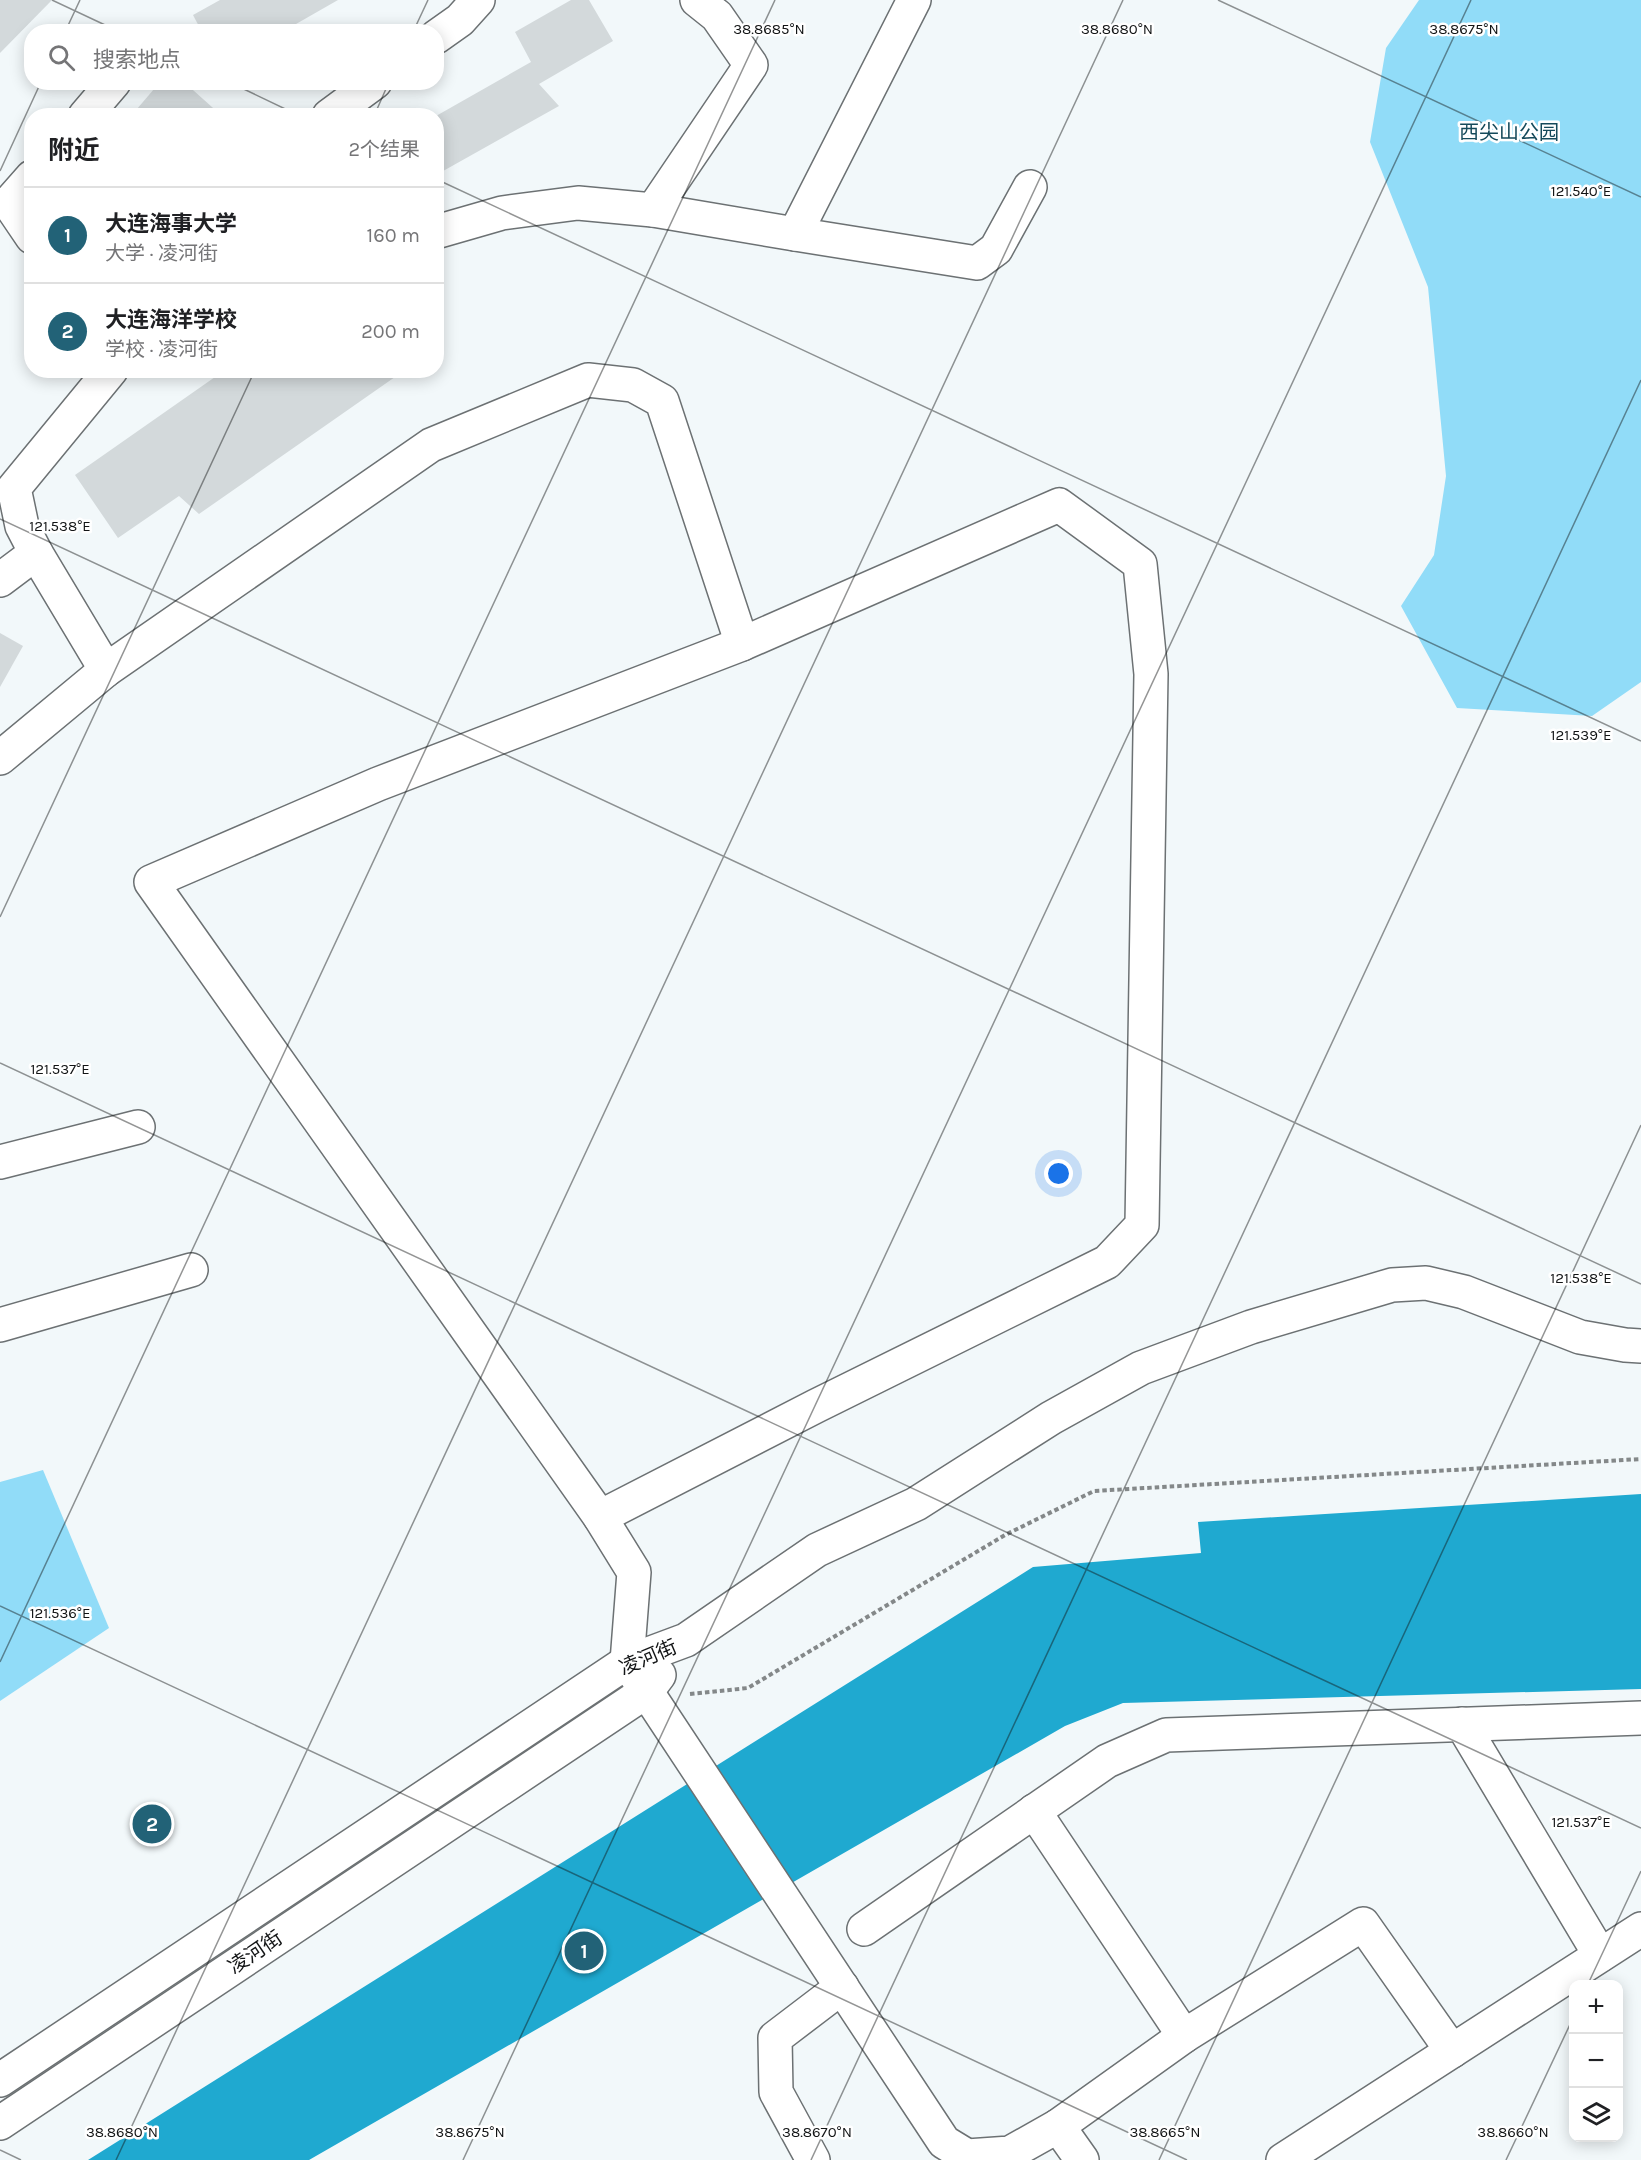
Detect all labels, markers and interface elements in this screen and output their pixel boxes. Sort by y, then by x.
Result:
text: 38.8685°N [733,20,805,38]
text: 38.8680°N [1081,20,1153,38]
text: 38.8675°N [1429,20,1499,38]
search box [24,24,444,90]
icon: search [45,41,78,74]
text: 搜索地点 [93,47,181,73]
park label: 西尖山公园 [1459,121,1559,144]
text: 附近 [48,135,100,166]
text: 2个结果 [348,138,420,161]
text: 121.540°E [1551,182,1611,200]
text: 大连海事大学 [105,211,237,237]
text: 1 [64,224,71,247]
text: 160 m [367,224,420,247]
text: 大学 · 凌河街 [105,242,218,265]
text: 大连海洋学校 [105,307,237,333]
text: 2 [61,320,74,343]
text: 200 m [361,320,420,343]
text: 学校 · 凌河街 [105,338,218,361]
text: 121.538°E [29,517,91,535]
text: 121.539°E [1551,726,1611,744]
text: 121.537°E [30,1060,90,1078]
your location [1044,1159,1073,1188]
text: 121.538°E [1550,1269,1612,1287]
text: 121.536°E [30,1604,90,1622]
street label: 凌河街 [616,1635,680,1680]
pin: 2 [132,1802,172,1846]
text: 121.537°E [1551,1813,1611,1831]
street label: 凌河街 [224,1926,287,1979]
pin: 1 [564,1928,604,1974]
map controls [1569,1980,1623,2142]
button: + [1569,1980,1623,2034]
button: − [1569,2034,1623,2088]
button: layers [1569,2088,1623,2142]
text: 38.8680°N [86,2123,158,2141]
text: 38.8675°N [435,2123,505,2141]
text: 38.8670°N [782,2123,852,2141]
text: 38.8665°N [1130,2123,1200,2141]
text: 38.8660°N [1477,2123,1549,2141]

